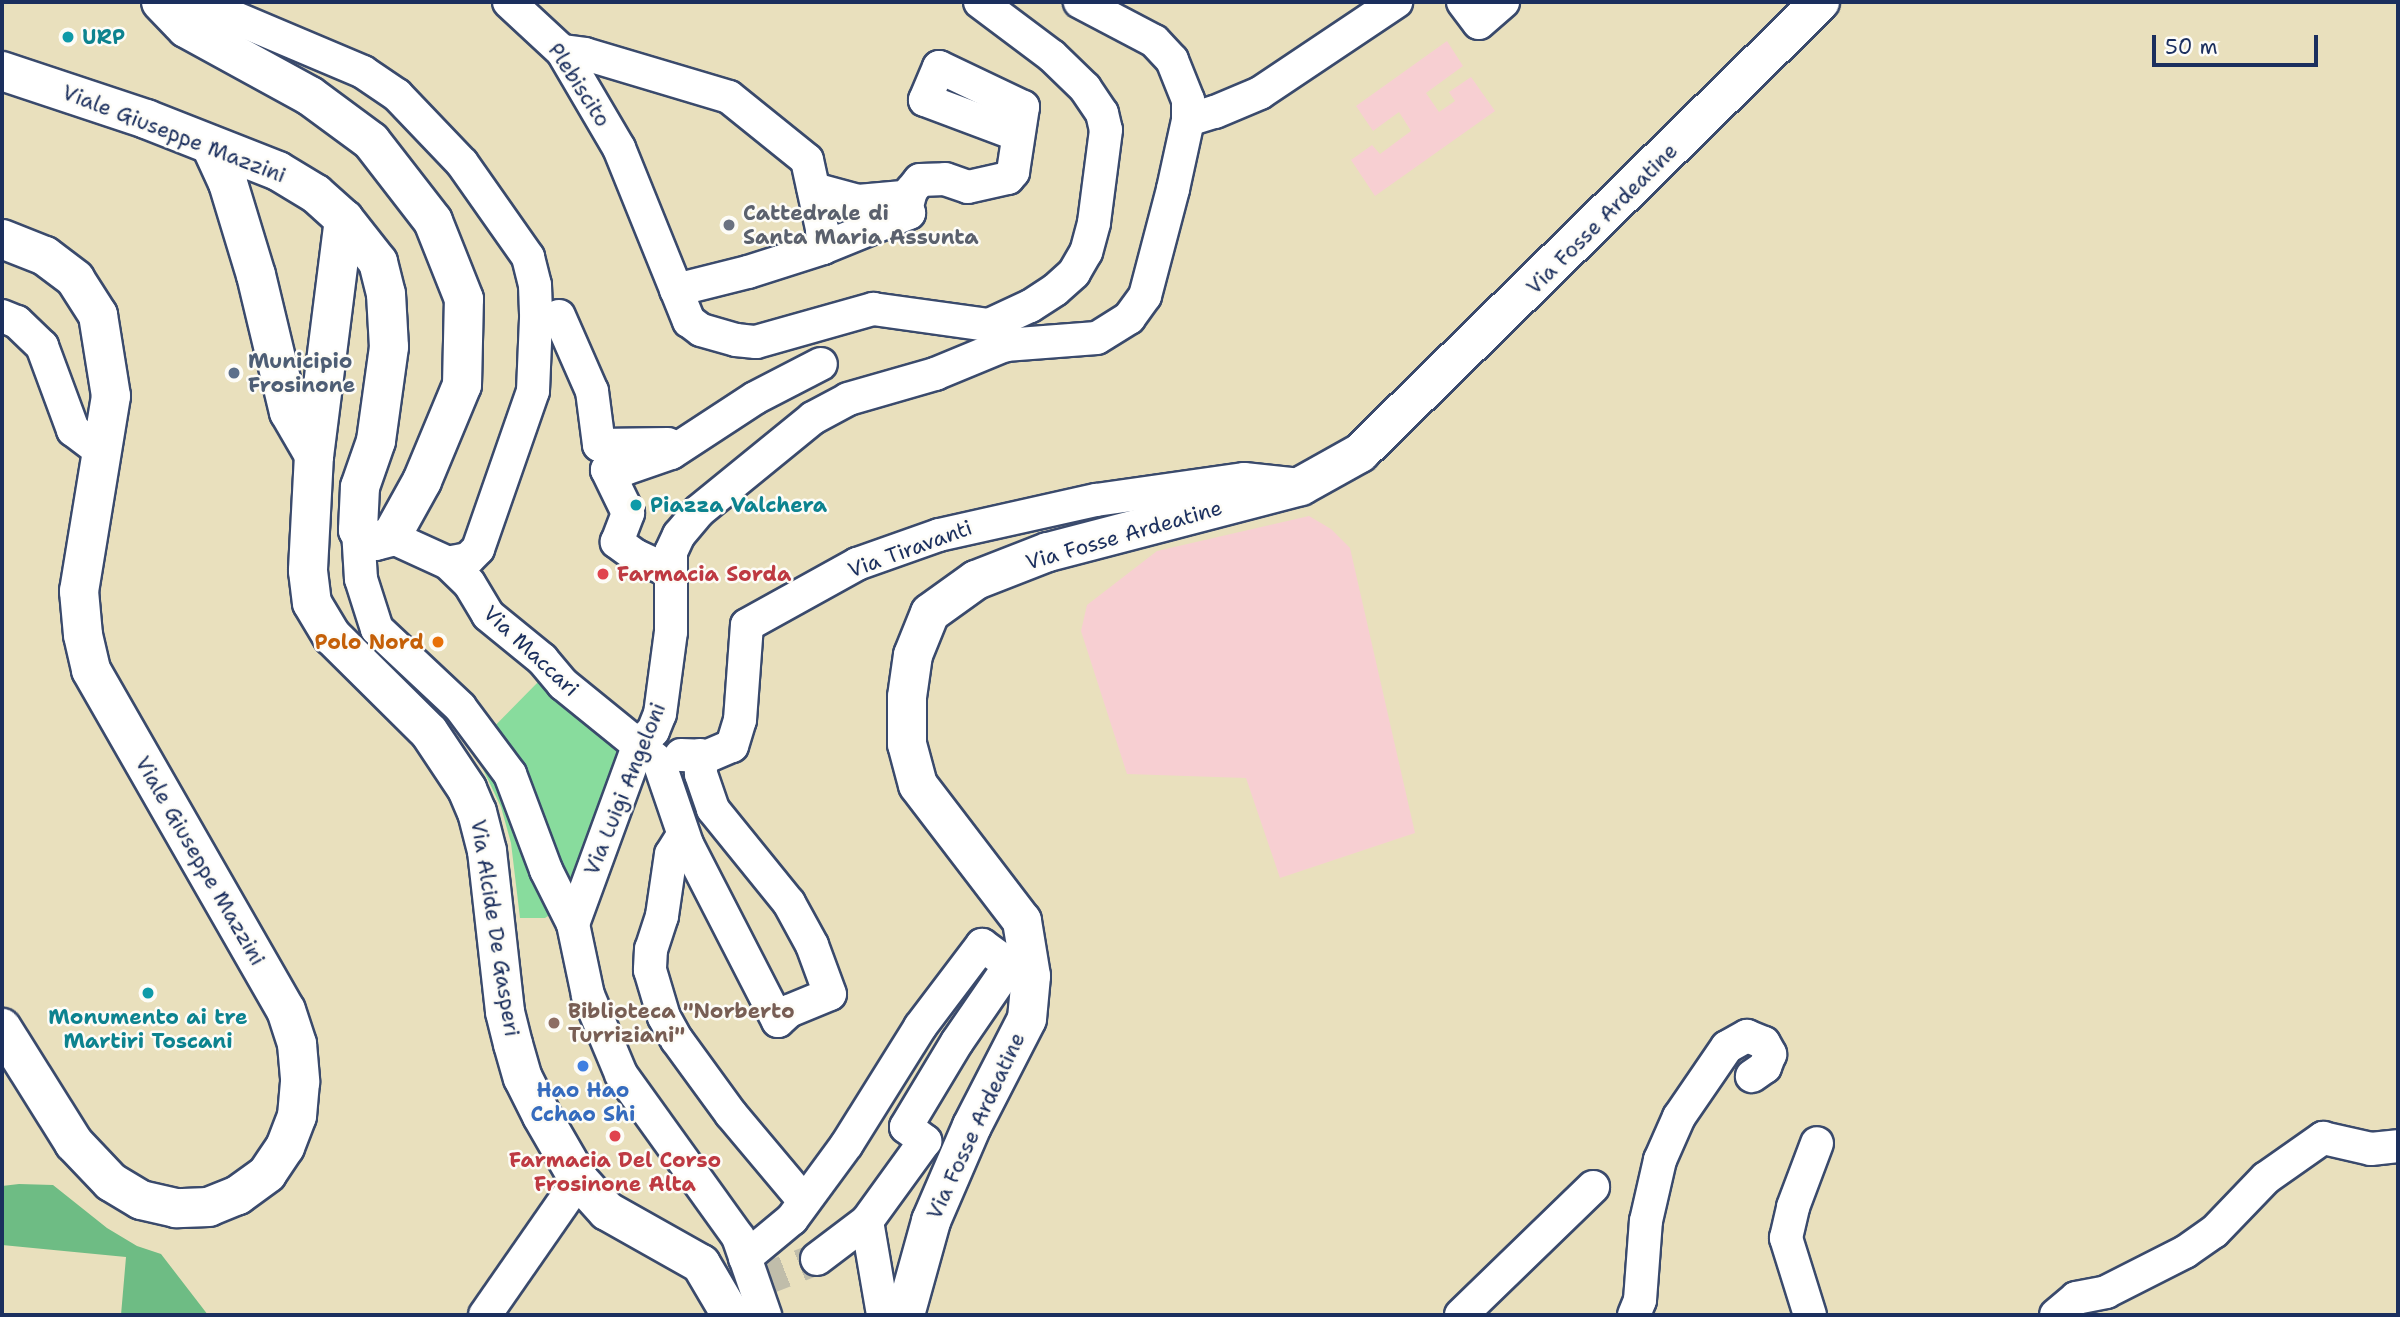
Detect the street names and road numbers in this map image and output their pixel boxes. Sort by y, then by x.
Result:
street label: Plebiscito [543,38,615,132]
street label: Viale Giuseppe Mazzini [59,80,289,188]
street label: Via Fosse Ardeatine [1521,138,1683,300]
street label: Via Fosse Ardeatine [1023,495,1225,575]
street label: Via Tiravanti [844,515,976,583]
street label: Via Maccari [478,600,584,702]
street label: Via Luigi Angeloni [579,699,671,879]
street label: Viale Giuseppe Mazzini [130,752,270,970]
street label: Via Alcide De Gasperi [465,818,525,1038]
street label: Via Fosse Ardeatine [922,1029,1030,1223]

